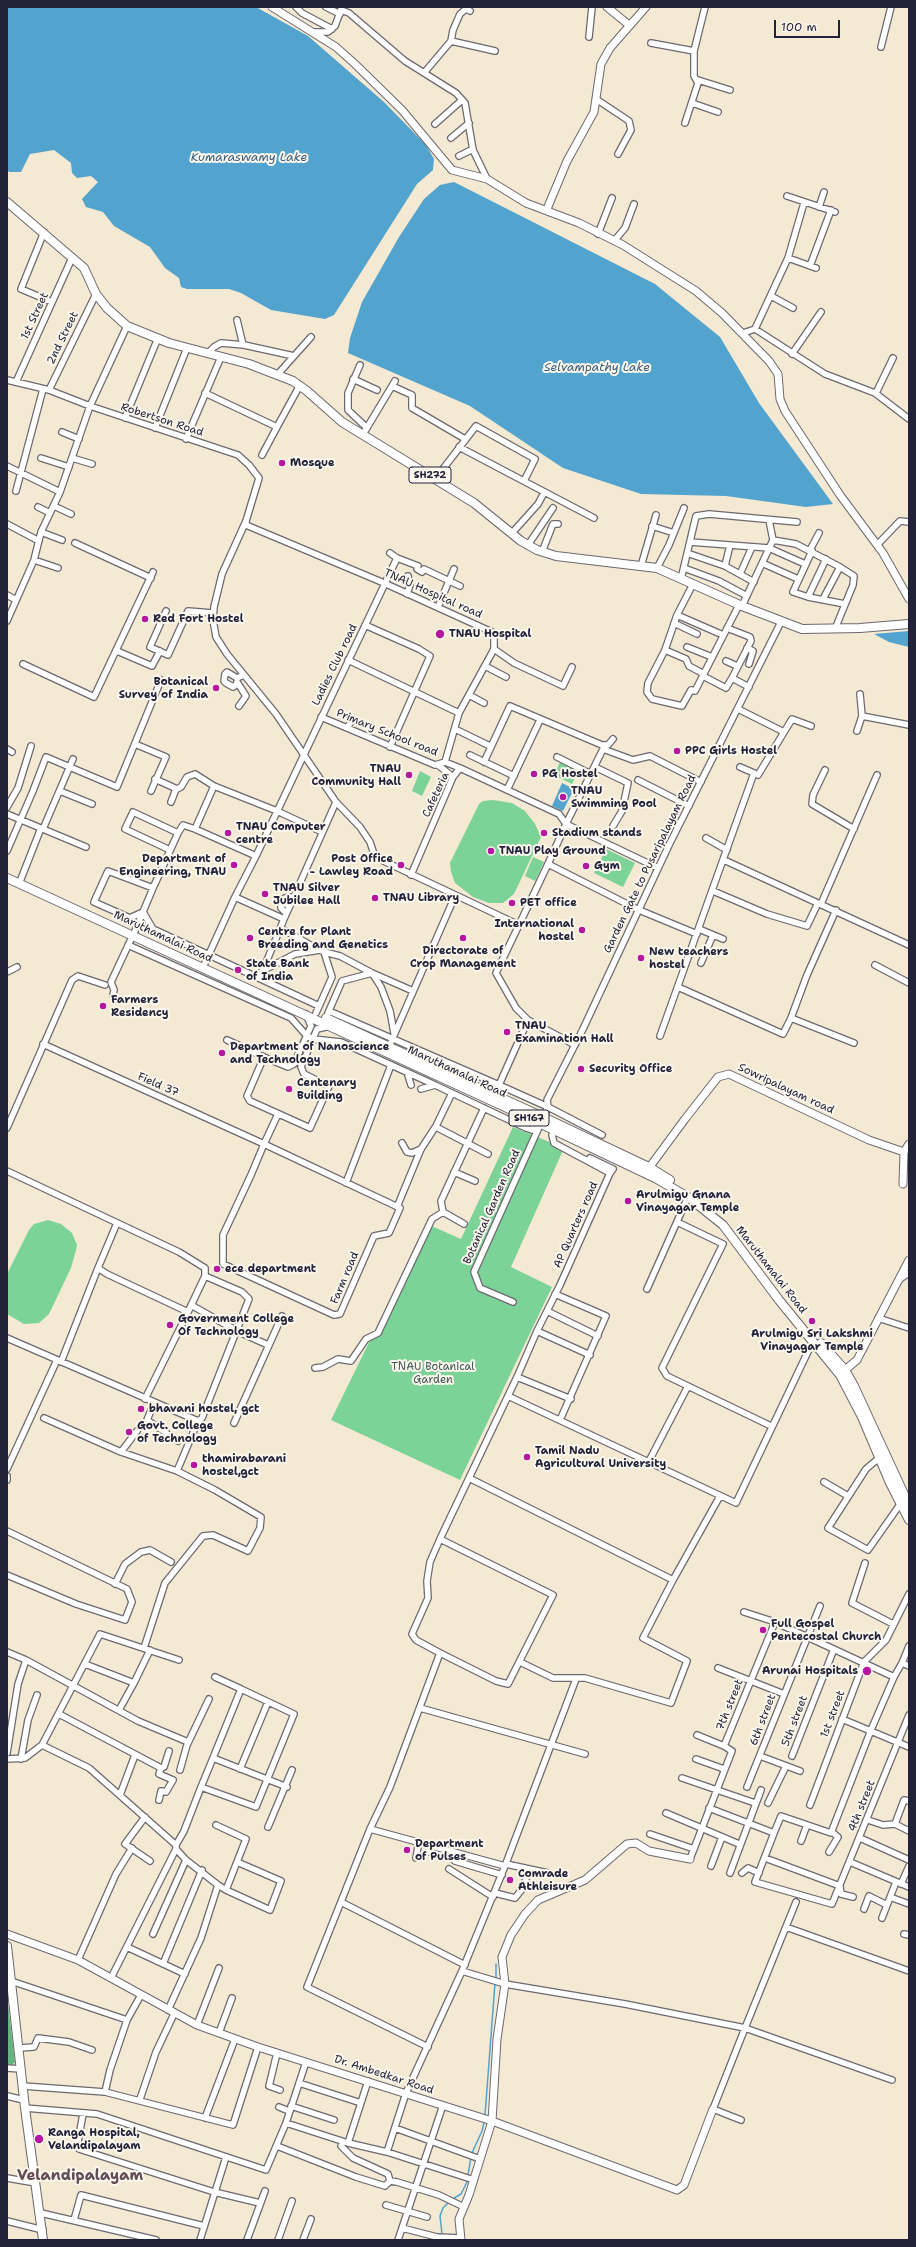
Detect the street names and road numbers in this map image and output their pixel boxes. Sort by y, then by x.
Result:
street label: 1st Street [18,290,52,342]
street label: 2nd Street [45,309,81,367]
street label: Robertson Road [119,400,205,440]
road number: SH272 [409,467,451,483]
street label: TNAU Hospital road [382,566,484,622]
street label: Ladies Club road [310,622,360,708]
street label: Primary School road [334,707,440,759]
street label: Cafeteria [420,770,452,820]
street label: Garden Gate to Pusaripalayam Road [601,773,699,955]
street label: Maruthamalai Road [112,908,214,966]
street label: Maruthamalai Road [406,1043,508,1101]
street label: Sowripalayam road [736,1061,836,1117]
street label: Field 37 [135,1070,181,1100]
road number: SH167 [509,1110,549,1126]
street label: Botanical Garden Road [461,1148,523,1266]
street label: AP Quarters road [551,1180,601,1270]
street label: Maruthamalai Road [733,1224,809,1316]
street label: Farm road [328,1250,362,1306]
street label: 7th street [714,1677,746,1733]
street label: 1st street [818,1689,848,1739]
street label: 6th street [747,1692,779,1748]
street label: 5th street [779,1694,811,1748]
street label: 4th street [846,1778,878,1834]
street label: Dr. Ambedkar Road [333,2053,435,2097]

